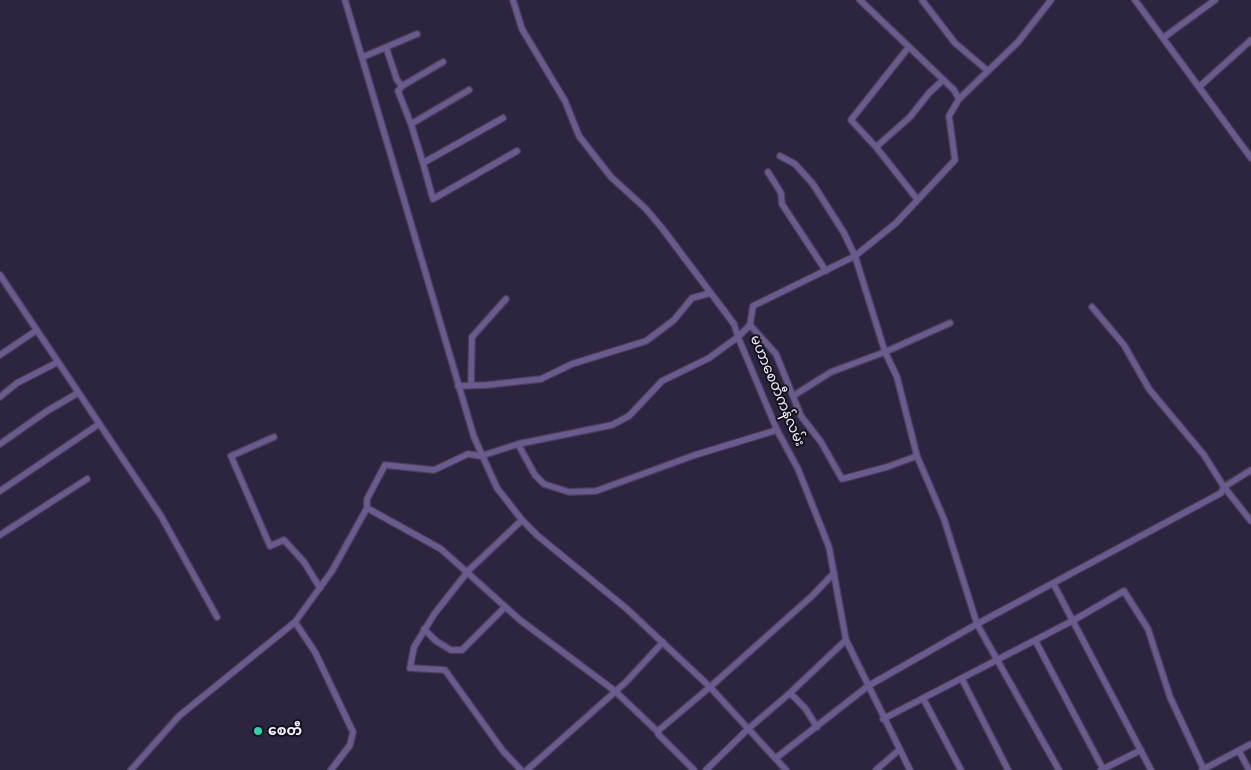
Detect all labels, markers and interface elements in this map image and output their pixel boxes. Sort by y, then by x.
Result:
street label: မဟာစေတီကန်လမ်း [746,333,808,449]
place label: စေတီ [268,723,302,739]
marker: စေတီ [252,725,264,737]

